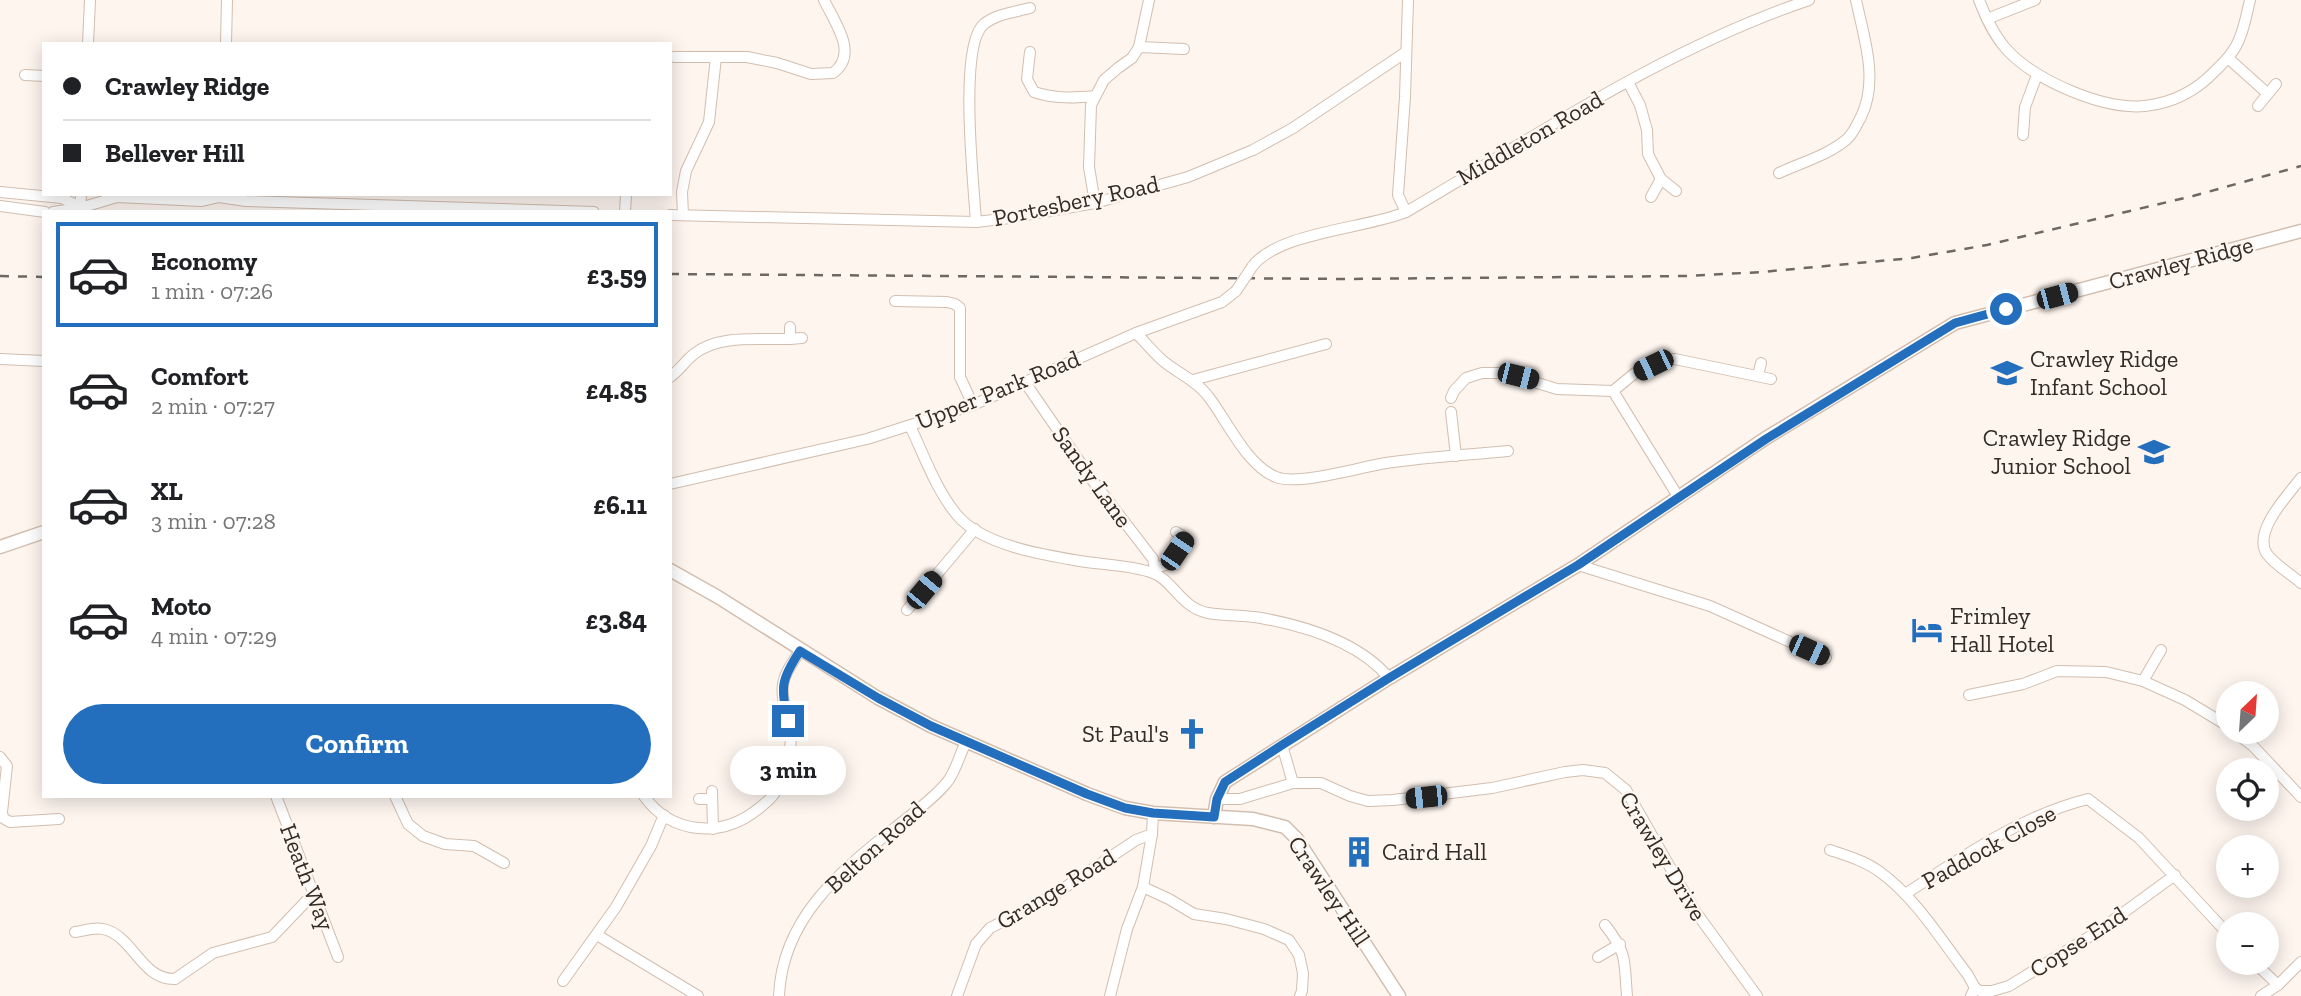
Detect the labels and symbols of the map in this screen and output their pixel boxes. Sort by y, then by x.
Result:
street label: Middleton Road [1452,84,1608,191]
street label: Portesbery Road [990,169,1162,232]
street label: Crawley Ridge [2105,229,2256,296]
car [2034,280,2081,312]
route start [1990,293,2022,325]
street label: Upper Park Road [912,343,1084,436]
place label: Crawley Ridge Infant School [2030,344,2178,401]
car [1630,346,1677,384]
school or university icon: Crawley Ridge Infant School [1990,356,2024,390]
car [1496,361,1541,391]
street label: Sandy Lane [1046,420,1139,533]
place label: Crawley Ridge Junior School [1983,423,2131,480]
school or university icon: Crawley Ridge Junior School [2137,435,2171,469]
car [1157,528,1198,574]
car [903,567,946,613]
place label: Frimley Hall Hotel [1950,601,2054,658]
hotel icon: Frimley Hall Hotel [1910,613,1944,647]
car [1786,632,1833,668]
north arrow [2216,681,2278,744]
route end [772,705,804,737]
church icon: St Paul's [1175,717,1209,751]
place label: St Paul's [1082,719,1169,748]
callout: 3 min [730,746,846,794]
car [1405,784,1448,810]
street label: Crawley Drive [1613,786,1713,926]
street label: Belton Road [819,794,931,899]
street label: Paddock Close [1917,798,2061,895]
street label: Heath Way [274,819,341,935]
street label: Crawley Hill [1282,830,1377,951]
building icon: Caird Hall [1342,835,1376,869]
place label: Caird Hall [1382,837,1487,866]
street label: Grange Road [991,842,1120,935]
street label: Copse End [2024,900,2131,984]

